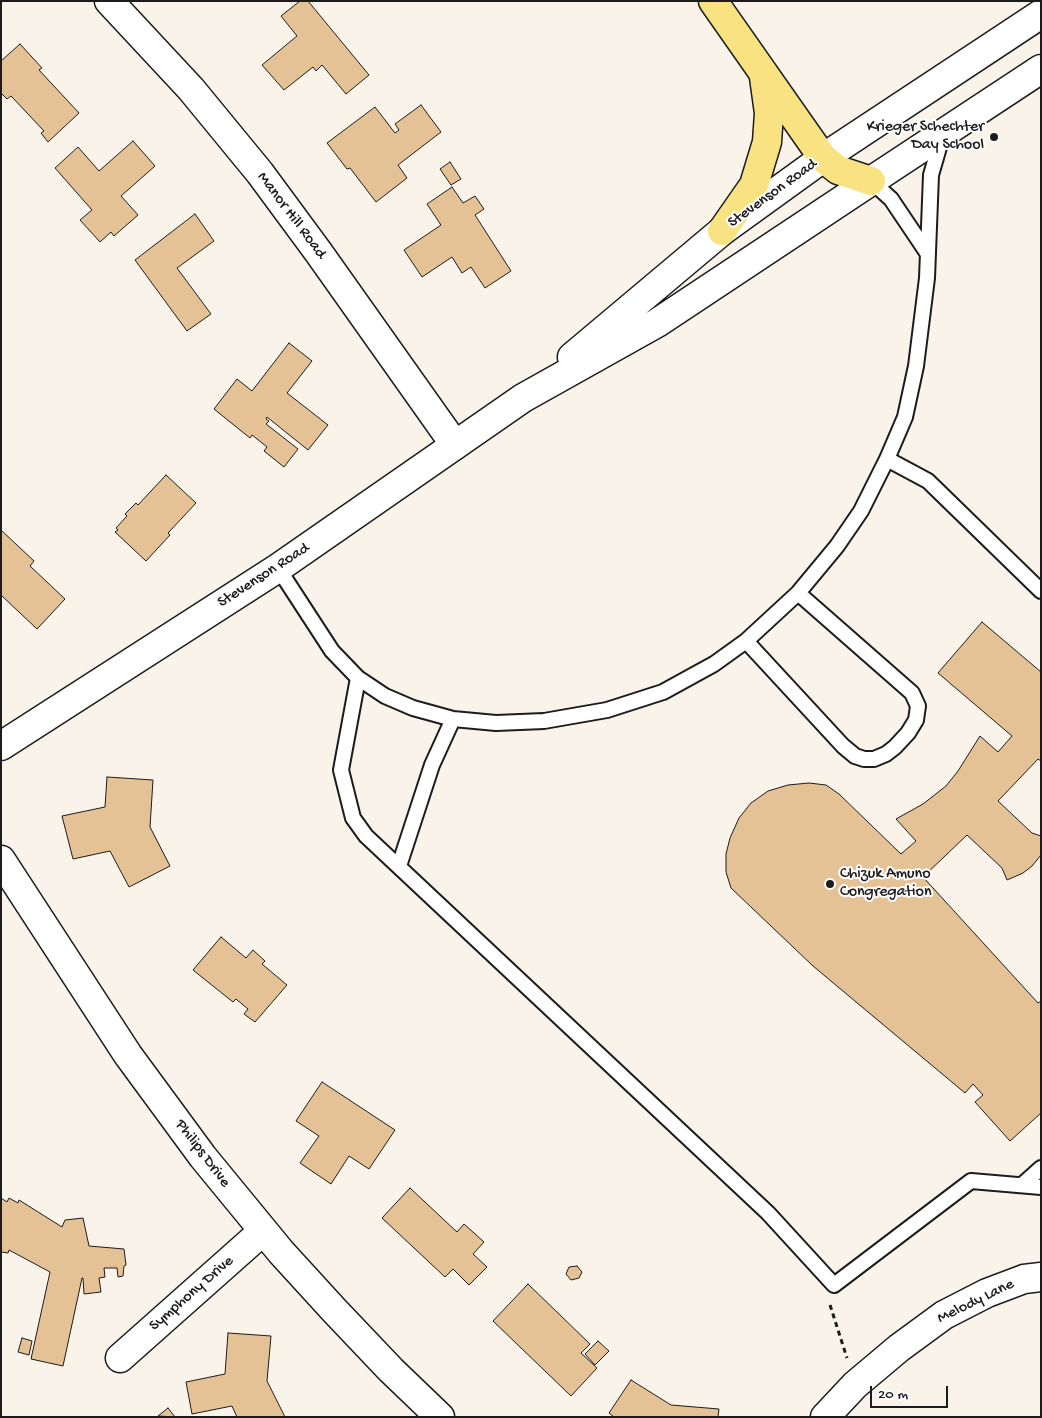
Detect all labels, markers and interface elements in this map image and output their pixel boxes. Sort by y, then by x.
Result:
place label: Krieger Schechter Day School [867,118,984,156]
marker: Krieger Schechter Day School [988,131,1000,143]
street label: Stevenson Road [725,155,821,233]
street label: Manor Hill Road [252,169,330,263]
street label: Stevenson Road [214,539,314,613]
place label: Chizuk Amuno Congregation [840,865,931,903]
marker: Chizuk Amuno Congregation [824,878,836,890]
street label: Philips Drive [170,1116,234,1192]
street label: Symphony Drive [146,1252,238,1336]
street label: Melody Lane [935,1275,1017,1329]
scale bar [872,1376,950,1408]
text: 20 m [878,1386,908,1404]

